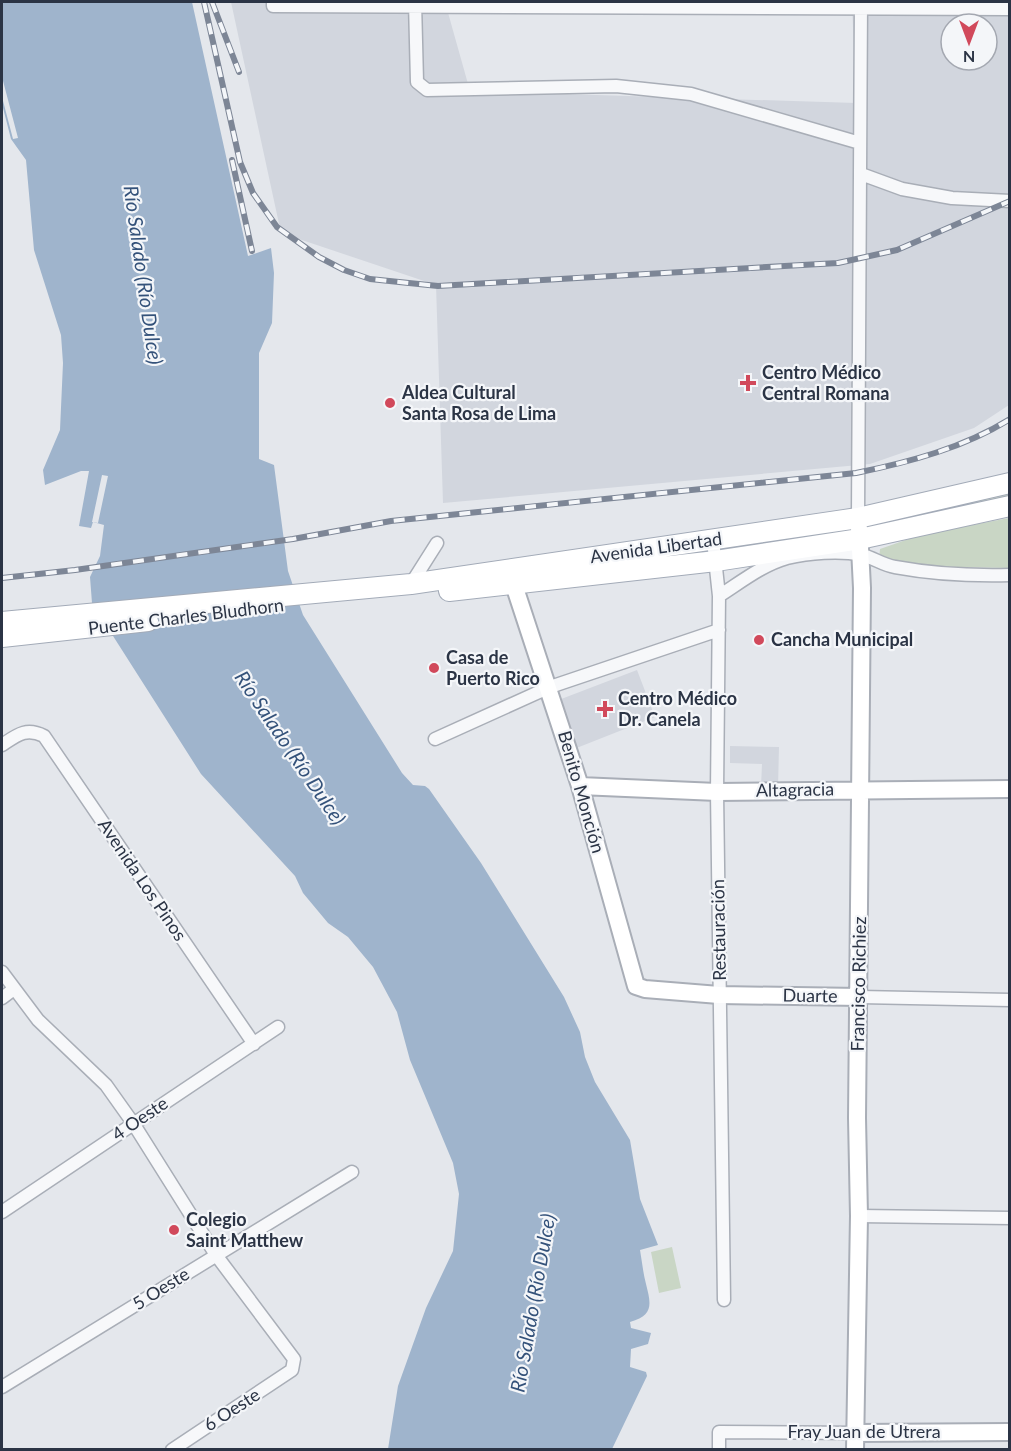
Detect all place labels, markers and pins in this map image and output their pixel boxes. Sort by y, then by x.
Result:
place label: Centro Médico Central Romana [762,361,889,404]
marker: Centro Médico Central Romana [739,374,757,392]
place label: Aldea Cultural Santa Rosa de Lima [401,381,556,424]
marker: Aldea Cultural Santa Rosa de Lima [383,396,397,410]
place label: Cancha Municipal [771,628,913,650]
marker: Cancha Municipal [752,633,766,647]
place label: Casa de Puerto Rico [446,646,540,689]
marker: Casa de Puerto Rico [427,661,441,675]
place label: Centro Médico Dr. Canela [618,687,737,730]
marker: Centro Médico Dr. Canela [596,700,614,718]
place label: Colegio Saint Matthew [186,1208,304,1251]
marker: Colegio Saint Matthew [167,1223,181,1237]

